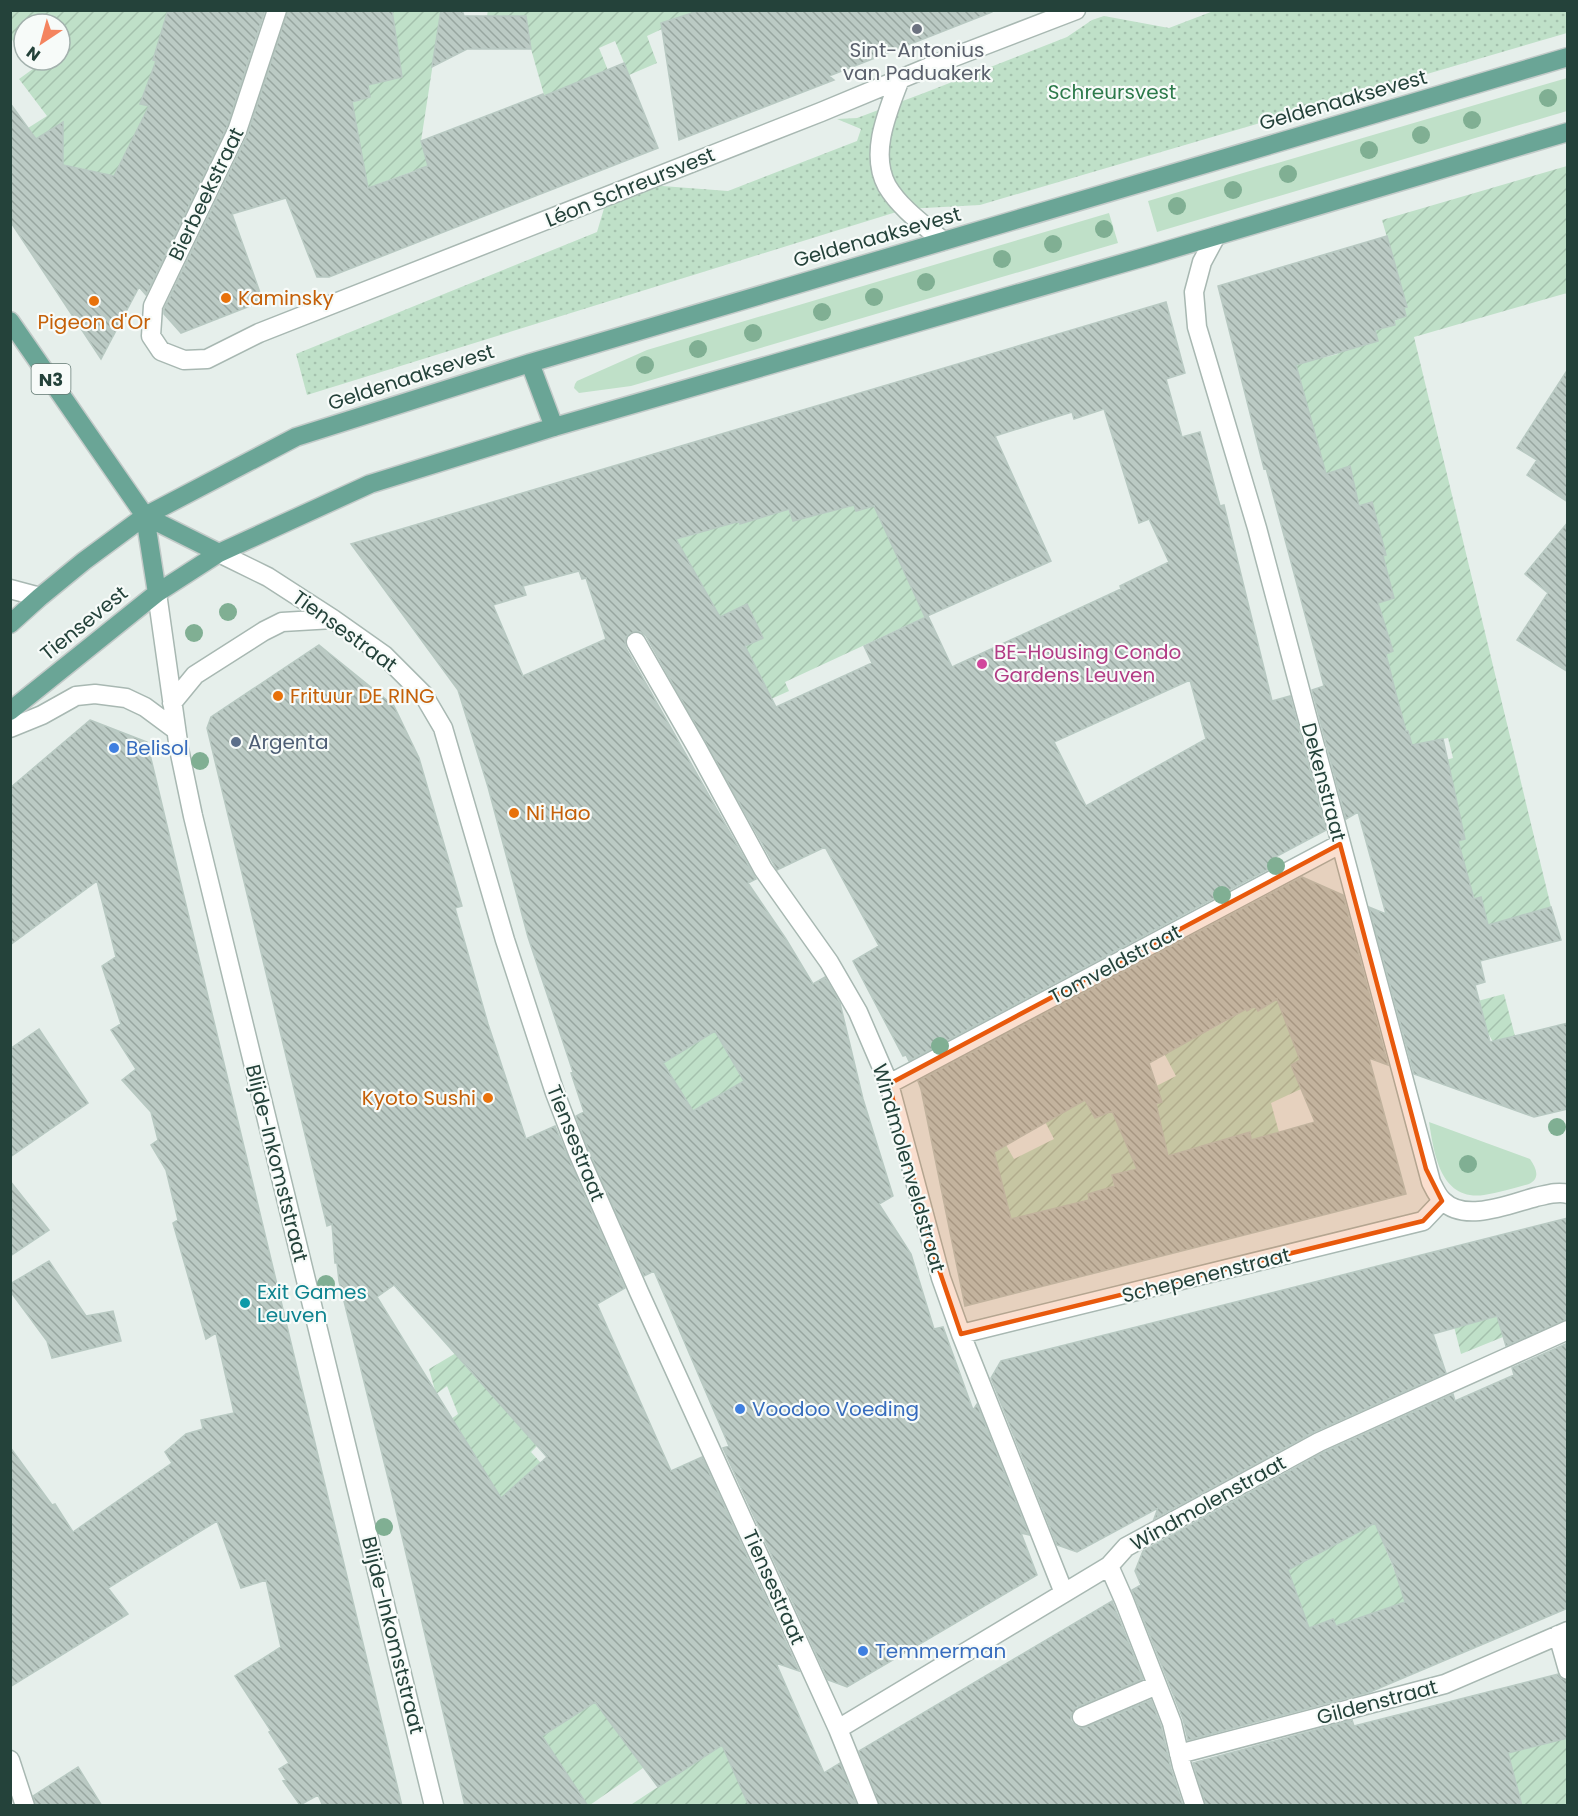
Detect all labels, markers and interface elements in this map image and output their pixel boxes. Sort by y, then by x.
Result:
north arrow [12,12,72,72]
marker: Sint-Antonius van Paduakerk [910,22,924,36]
place label: Sint-Antonius van Paduakerk [843,36,992,87]
text: N [22,41,45,67]
street label: Geldenaaksevest [1256,63,1430,137]
park label: Schreursvest [1048,78,1176,106]
street label: Bierbeekstraat [162,123,250,265]
street label: Léon Schreursvest [541,140,719,234]
street label: Geldenaaksevest [790,200,964,274]
place label: Kaminsky [238,284,334,312]
marker: Kaminsky [219,291,233,305]
marker: Pigeon d'Or [87,294,101,308]
place label: Pigeon d'Or [37,308,151,336]
street label: Geldenaaksevest [324,337,498,417]
road number: N3 [32,364,70,394]
street label: Tiensevest [34,579,134,667]
street label: Tiensestraat [287,583,403,679]
place label: BE-Housing Condo Gardens Leuven [994,638,1181,689]
marker: BE-Housing Condo Gardens Leuven [975,657,989,671]
place label: Frituur DE RING [290,682,435,710]
marker: Frituur DE RING [271,689,285,703]
street label: Dekenstraat [1295,720,1353,844]
place label: Argenta [248,728,328,756]
place label: Belisol [126,734,189,762]
marker: Argenta [229,735,243,749]
marker: Belisol [107,741,121,755]
place label: Ni Hao [526,799,590,827]
marker: Ni Hao [507,806,521,820]
street label: Tomveldstraat [1044,917,1186,1011]
street label: Windmolenveldstraat [866,1060,952,1276]
street label: Blijde-Inkomststraat [239,1061,315,1265]
street label: Tiensestraat [540,1081,612,1205]
place label: Kyoto Sushi [362,1084,476,1112]
marker: Kyoto Sushi [481,1091,495,1105]
street label: Schepenenstraat [1119,1241,1293,1309]
place label: Exit Games Leuven [257,1278,367,1329]
marker: Exit Games Leuven [238,1296,252,1310]
place label: Voodoo Voeding [752,1395,919,1423]
marker: Voodoo Voeding [733,1402,747,1416]
street label: Windmolenstraat [1125,1449,1291,1557]
street label: Tiensestraat [736,1525,812,1649]
street label: Blijde-Inkomststraat [355,1533,431,1737]
place label: Temmerman [875,1637,1006,1665]
marker: Temmerman [856,1644,870,1658]
street label: Gildenstraat [1314,1672,1440,1732]

